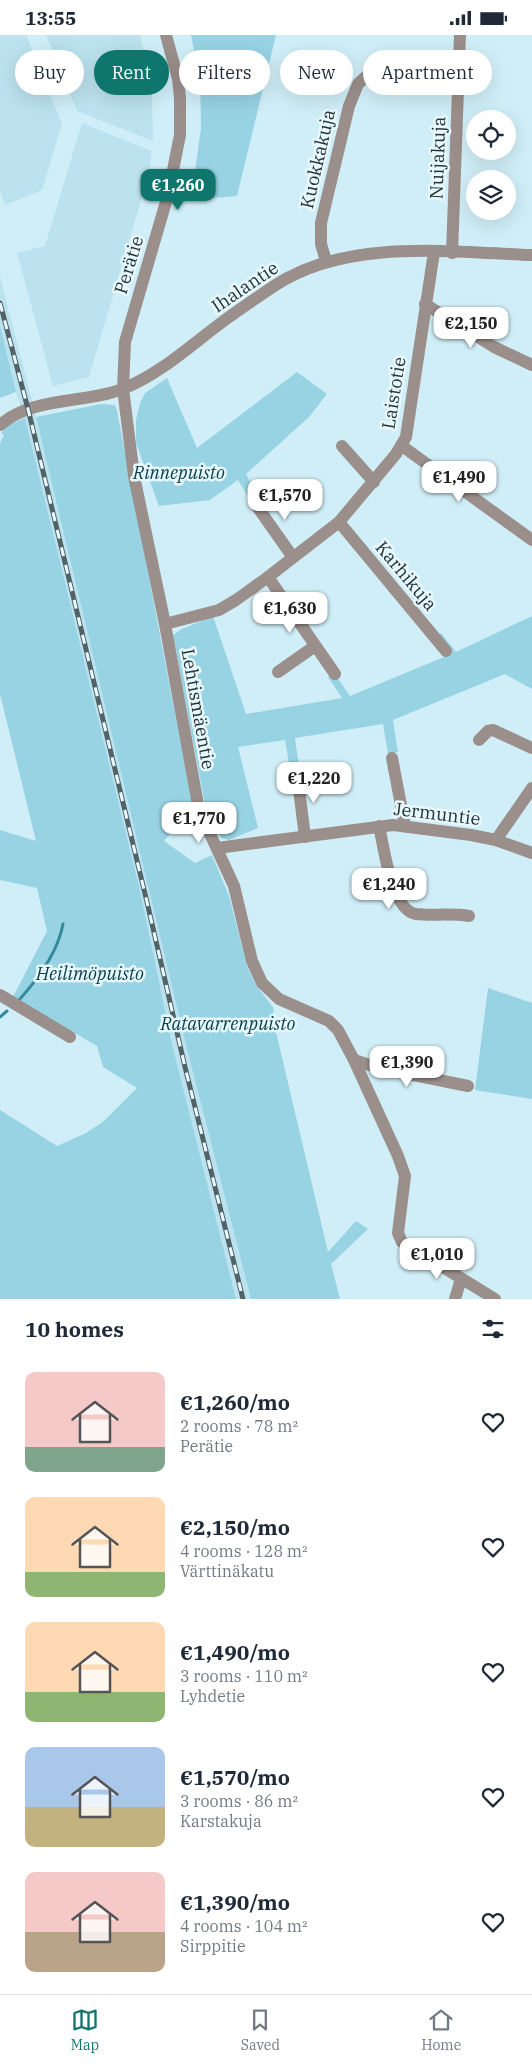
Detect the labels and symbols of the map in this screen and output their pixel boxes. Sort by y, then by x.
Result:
street label: Kuokkakuja [295,107,340,211]
street label: Nuijakuja [425,116,450,200]
pin: €1,260 [137,169,219,211]
street label: Perätie [109,233,148,297]
street label: Ihalantie [207,256,283,317]
pin: €2,150 [430,307,512,349]
street label: Laistotie [376,355,411,431]
park label: Rinnepuisto [132,461,225,484]
pin: €1,490 [418,461,500,503]
pin: €1,570 [244,479,326,521]
street label: Karhikuja [371,536,442,615]
pin: €1,630 [249,591,331,634]
street label: Lehtismäentie [177,647,220,771]
pin: €1,220 [273,761,355,804]
street label: Jermuntie [392,797,482,830]
pin: €1,770 [158,801,240,844]
pin: €1,240 [348,867,430,910]
park label: Heilimöpuisto [35,962,144,985]
park label: Ratavarrenpuisto [159,1012,296,1035]
pin: €1,390 [366,1045,448,1088]
pin: €1,010 [396,1237,478,1280]

